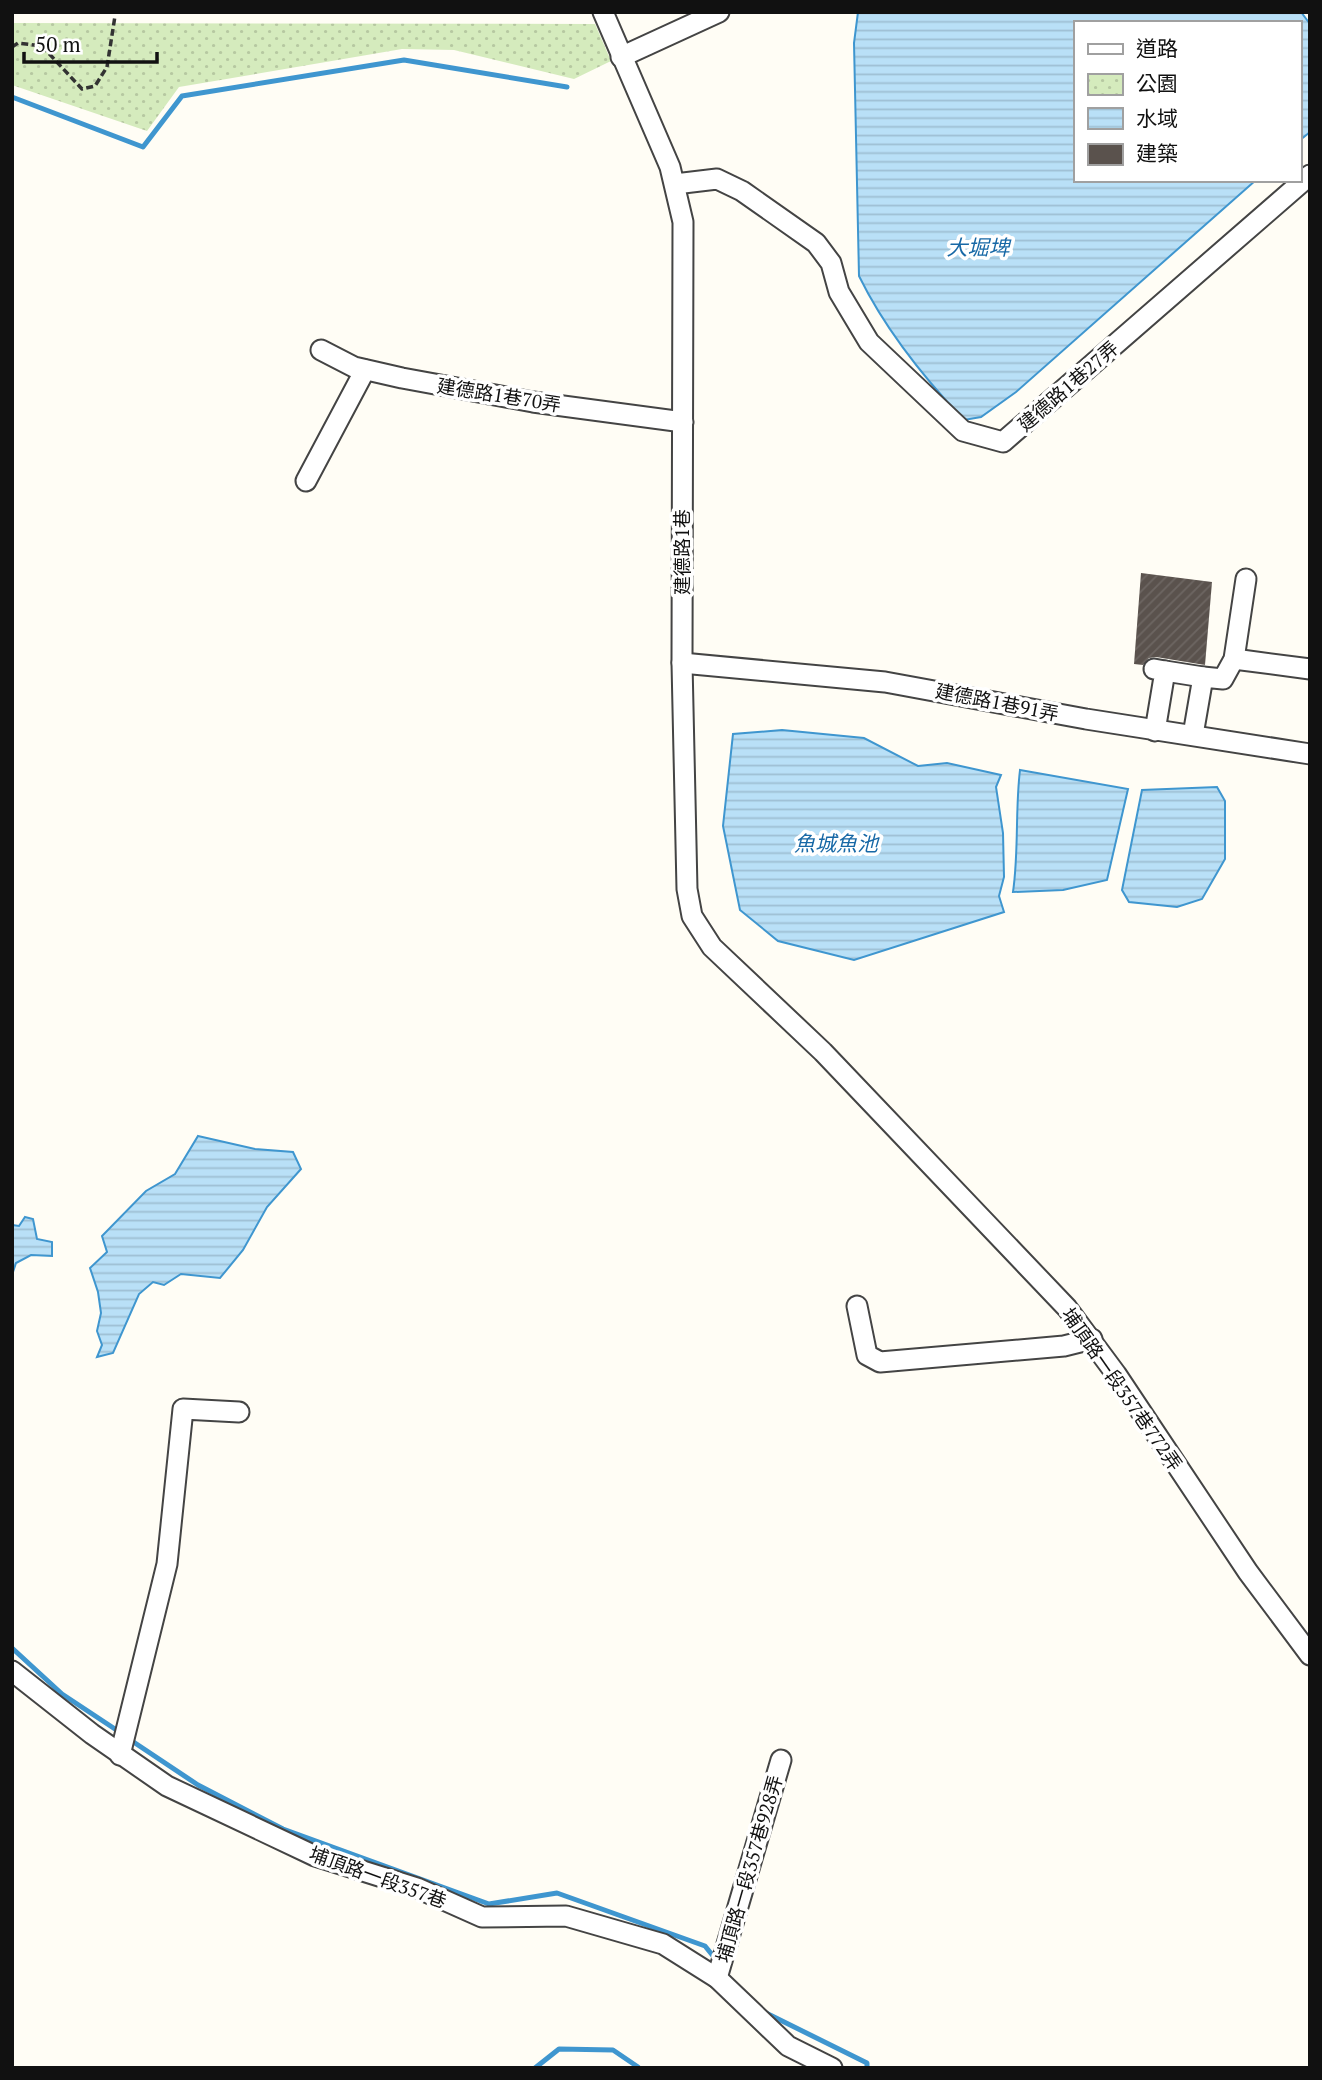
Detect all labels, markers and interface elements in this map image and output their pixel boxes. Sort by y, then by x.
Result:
scale bar [24,21,158,65]
legend [1074,21,1301,182]
text: 50 m [35,30,81,58]
text: 道路 [1136,34,1178,62]
text: 公園 [1136,69,1178,97]
text: 水域 [1136,104,1178,132]
text: 建築 [1136,139,1178,167]
water label: 大堀埤 [947,233,1012,261]
street label: 建德路1巷27弄 [1012,335,1123,436]
street label: 建德路1巷70弄 [435,372,563,417]
street label: 建德路1巷 [669,509,694,595]
street label: 建德路1巷91弄 [933,677,1061,726]
water label: 魚城魚池 [794,829,880,857]
street label: 埔頂路一段357巷772弄 [1057,1302,1188,1475]
street label: 埔頂路一段357巷928弄 [710,1772,787,1965]
street label: 埔頂路一段357巷 [306,1840,450,1913]

